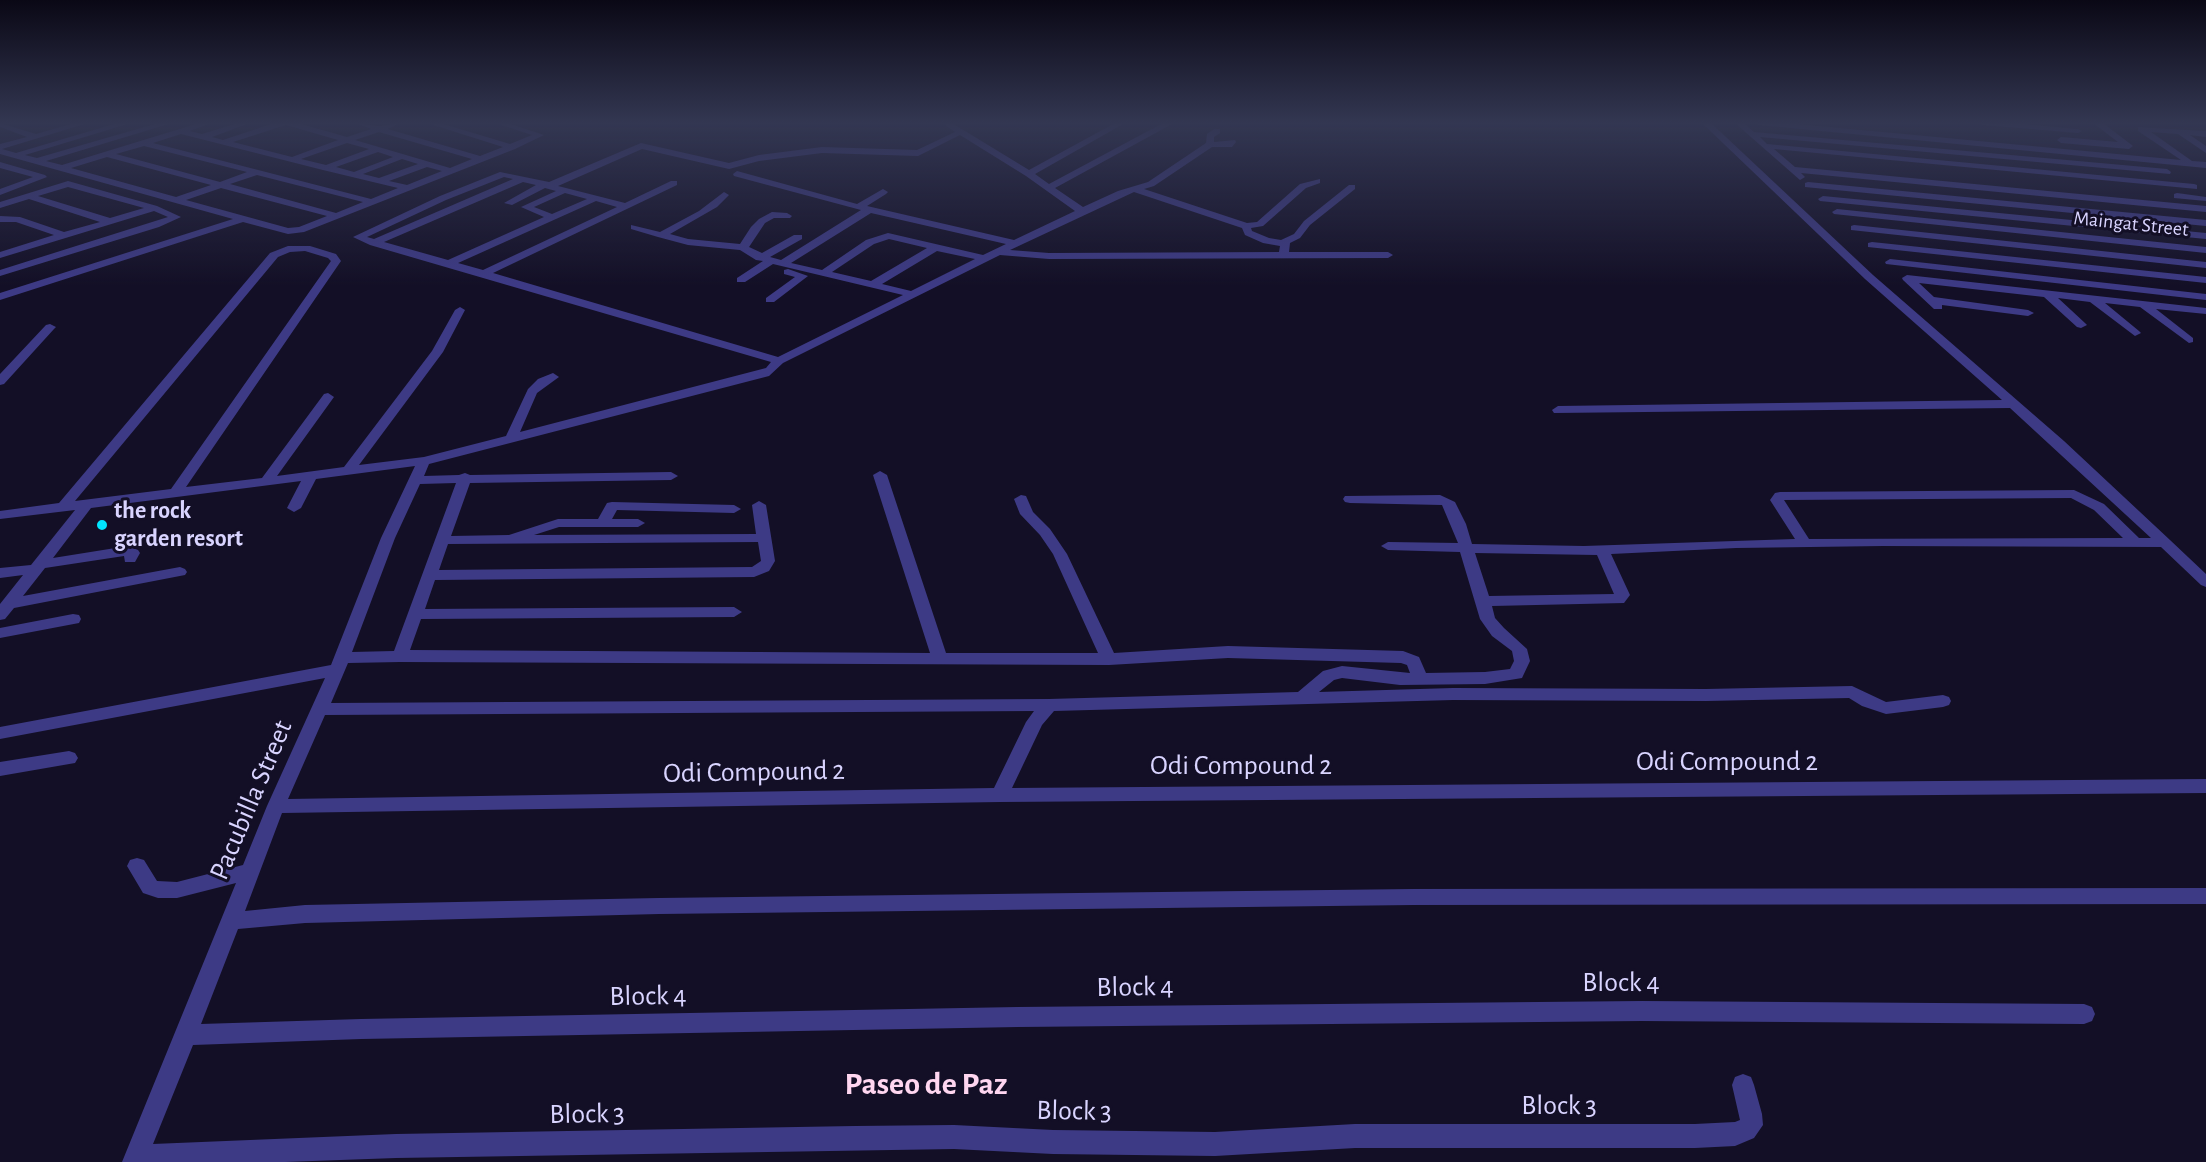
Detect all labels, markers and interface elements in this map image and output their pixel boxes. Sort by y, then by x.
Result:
street label: Maingat Street [2072,206,2190,242]
place label: the rock garden resort [114,497,243,553]
marker: the rock garden resort [95,518,109,532]
street label: Pacubilla Street [202,715,300,885]
street label: Odi Compound 2 [1636,745,1818,779]
street label: Odi Compound 2 [1150,749,1332,783]
street label: Odi Compound 2 [663,754,845,790]
street label: Block 4 [1582,966,1660,1000]
street label: Block 4 [1096,970,1174,1004]
street label: Block 4 [609,979,687,1013]
district label: Paseo de Paz [844,1065,1008,1103]
street label: Block 3 [1521,1089,1597,1123]
street label: Block 3 [1036,1094,1112,1128]
street label: Block 3 [549,1097,625,1131]

